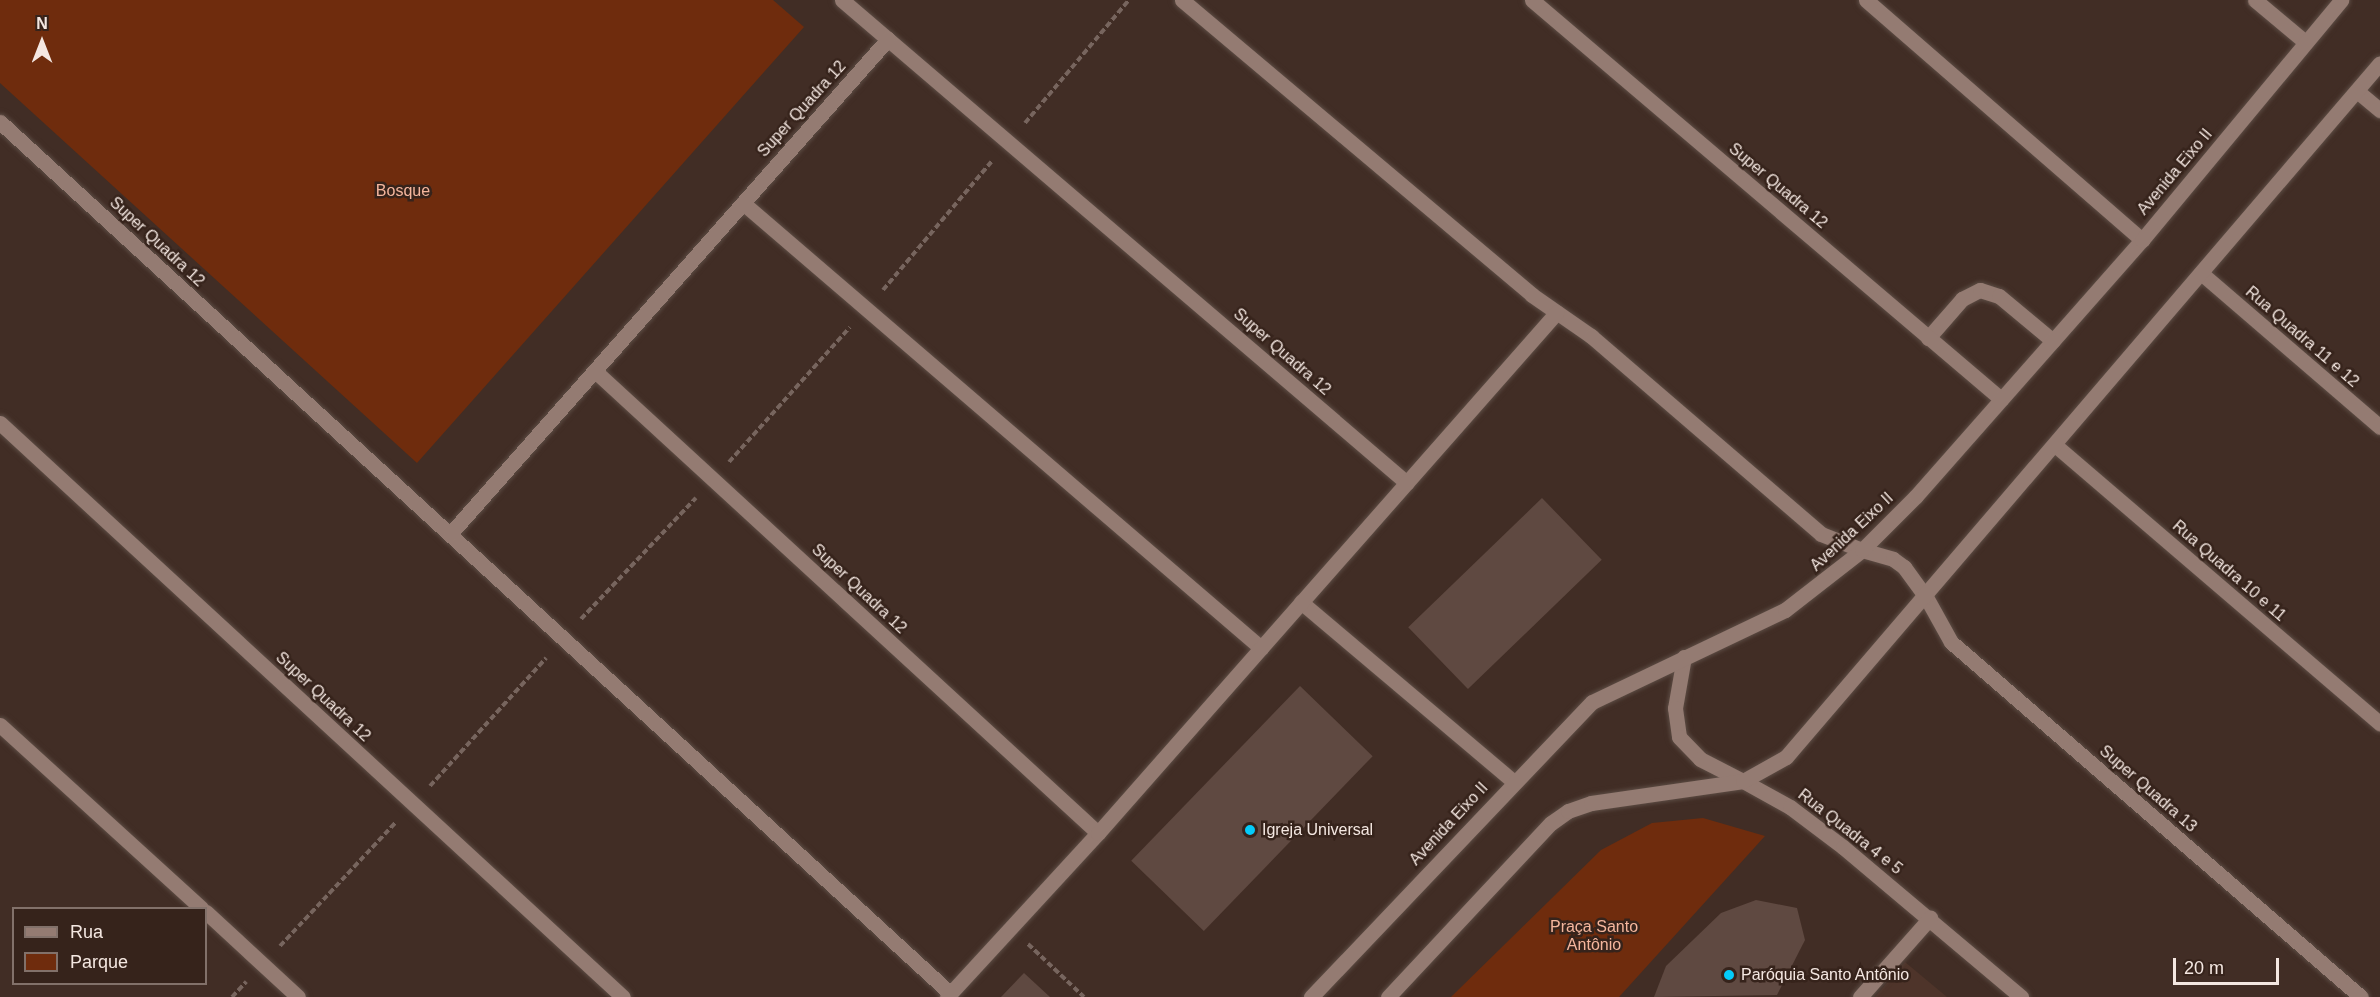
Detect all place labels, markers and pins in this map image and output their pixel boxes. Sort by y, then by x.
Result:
place label: Igreja Universal [1262,820,1373,840]
marker: Igreja Universal [1243,823,1257,837]
place label: Paróquia Santo Antônio [1741,965,1910,985]
marker: Paróquia Santo Antônio [1722,968,1736,982]

